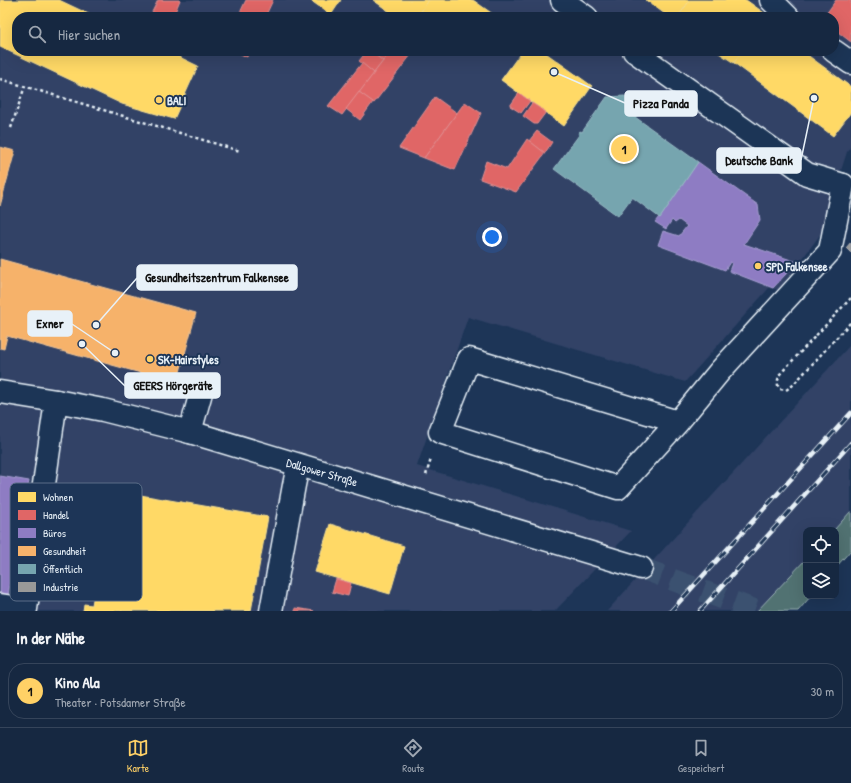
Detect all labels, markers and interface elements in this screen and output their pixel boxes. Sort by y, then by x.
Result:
search box [12,12,839,56]
icon: search [26,23,48,45]
text: Hier suchen [58,24,120,45]
callout: Pizza Panda [625,91,697,116]
place label: BALI [167,92,186,109]
text: Pizza Panda [633,94,690,112]
marker: BALI [154,95,164,105]
pin: 1 [611,134,637,164]
callout: Deutsche Bank [717,148,801,173]
text: Deutsche Bank [725,151,793,169]
your location [482,227,502,247]
place label: SPD Falkensee [766,258,828,275]
marker: SPD Falkensee [753,261,763,271]
callout: Gesundheitszentrum Falkensee [137,265,297,290]
text: Gesundheitszentrum Falkensee [145,268,290,286]
callout: Exner [28,311,72,336]
text: Exner [36,314,65,332]
place label: SK-Hairstyles [158,351,219,369]
marker: SK-Hairstyles [145,354,155,364]
callout: GEERS Hörgeräte [125,373,220,398]
text: GEERS Hörgeräte [133,376,214,395]
street label: Dallgower Straße [284,454,360,490]
legend [10,483,142,601]
text: Wohnen [43,490,73,504]
text: Handel [43,508,69,522]
text: Büros [43,526,66,540]
map controls [803,527,839,599]
button: locate [803,527,839,563]
text: Gesundheit [43,544,86,558]
text: Öffentlich [43,562,83,576]
button: layers [803,563,839,599]
text: Industrie [43,580,79,594]
text: In der Nähe [16,626,85,649]
text: Kino Ala [55,672,100,693]
text: 1 [28,682,32,700]
text: 30 m [811,682,834,700]
text: Theater · Potsdamer Straße [55,693,186,711]
tab: Karte [127,737,149,775]
tab: Route [402,737,424,775]
tab: Gespeichert [678,737,724,775]

